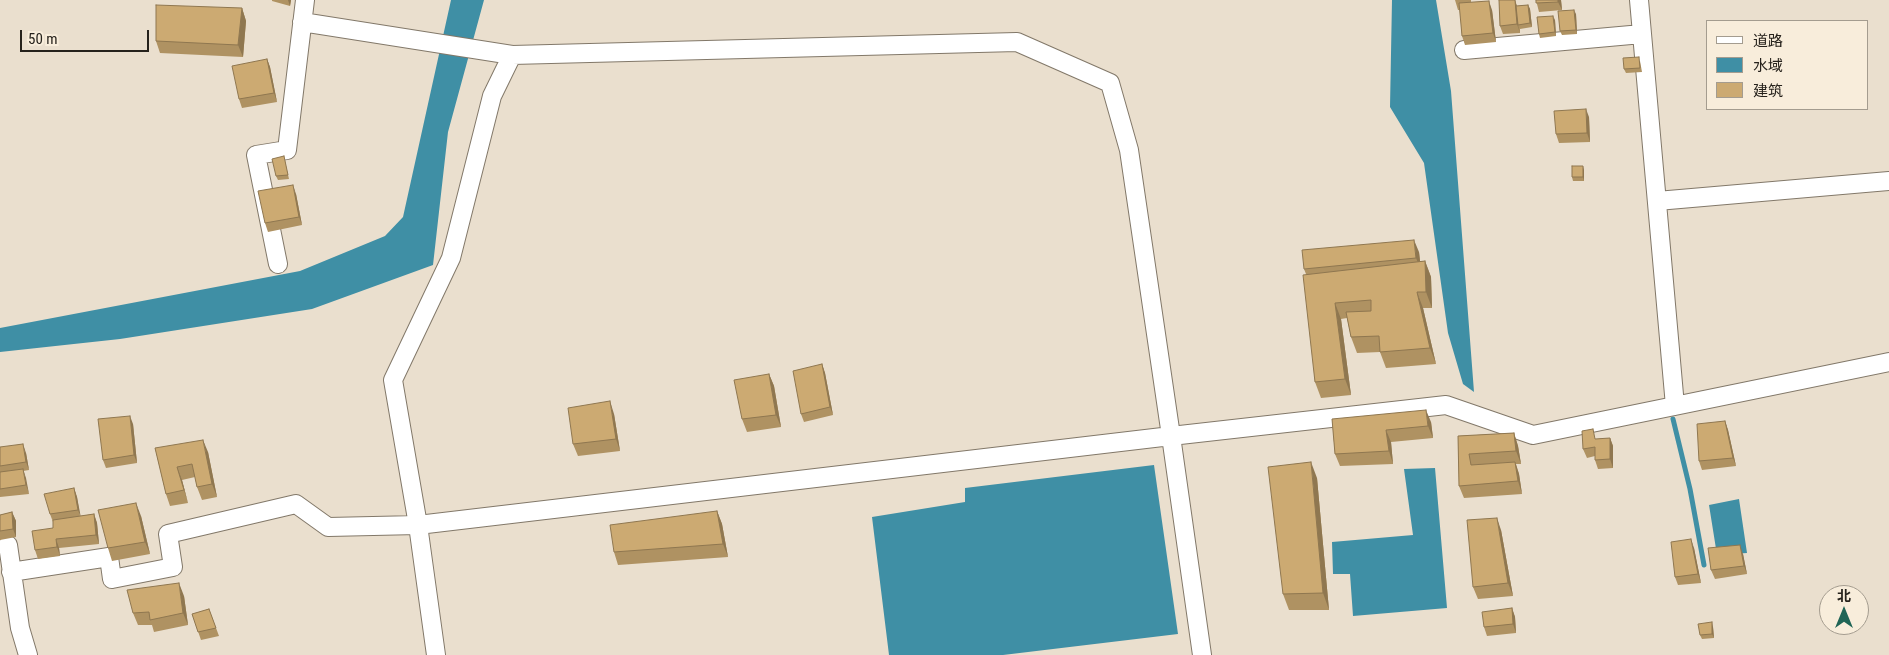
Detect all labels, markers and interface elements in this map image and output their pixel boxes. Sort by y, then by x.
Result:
scale bar [22,20,151,52]
legend [1706,20,1869,110]
text: 50 m [28,30,58,48]
text: 道路 [1753,32,1783,50]
text: 水域 [1753,57,1783,75]
text: 建筑 [1753,82,1783,100]
north arrow [1819,585,1869,635]
text: 北 [1837,588,1851,604]

